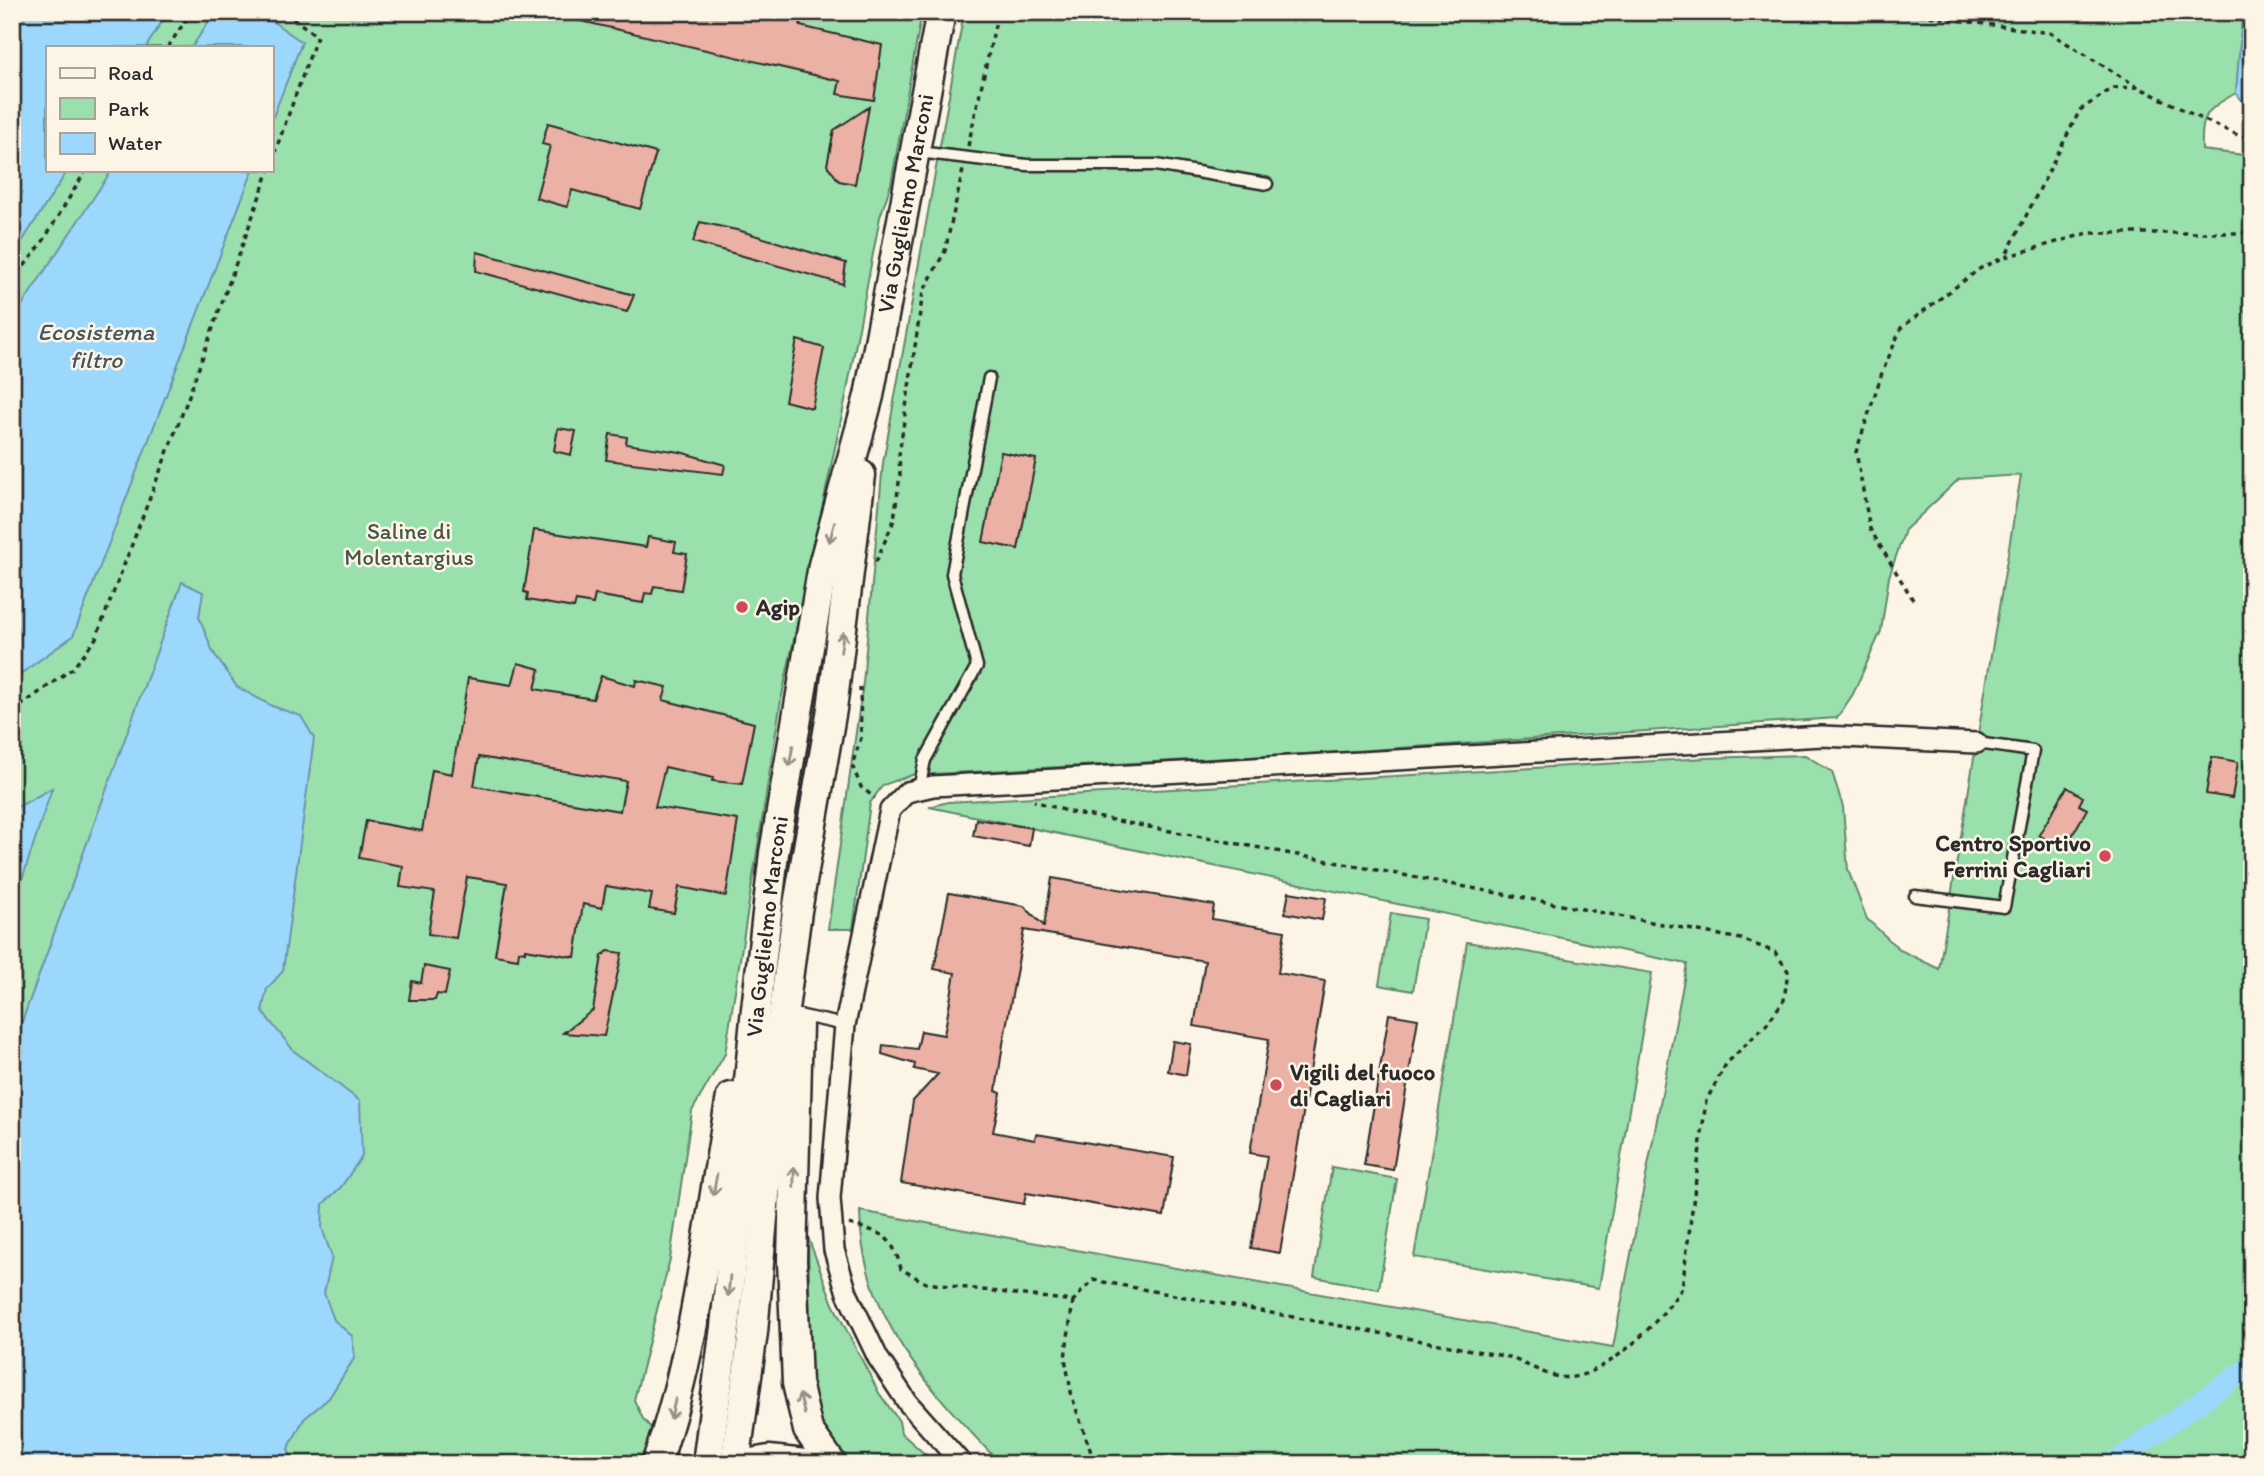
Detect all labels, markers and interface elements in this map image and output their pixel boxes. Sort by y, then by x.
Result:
legend [46,46,273,172]
text: Road [108,60,154,85]
street label: Via Guglielmo Marconi [871,91,939,315]
text: Park [108,96,150,121]
text: Water [108,130,162,155]
water label: Ecosistema filtro [38,317,155,374]
park label: Saline di Molentargius [344,517,474,571]
one-way arrow [824,521,837,543]
place label: Agip [755,593,800,621]
marker: Agip [734,599,750,615]
one-way arrow [835,631,848,654]
one-way arrow [783,744,797,767]
street label: Via Guglielmo Marconi [739,814,794,1038]
place label: Centro Sportivo Ferrini Cagliari [1935,829,2091,883]
marker: Centro Sportivo Ferrini Cagliari [2097,848,2113,864]
place label: Vigili del fuoco di Cagliari [1290,1058,1436,1112]
marker: Vigili del fuoco di Cagliari [1268,1077,1284,1093]
one-way arrow [787,1166,800,1189]
one-way arrow [708,1173,721,1196]
one-way arrow [722,1274,735,1297]
one-way arrow [795,1393,808,1416]
one-way arrow [666,1397,679,1420]

